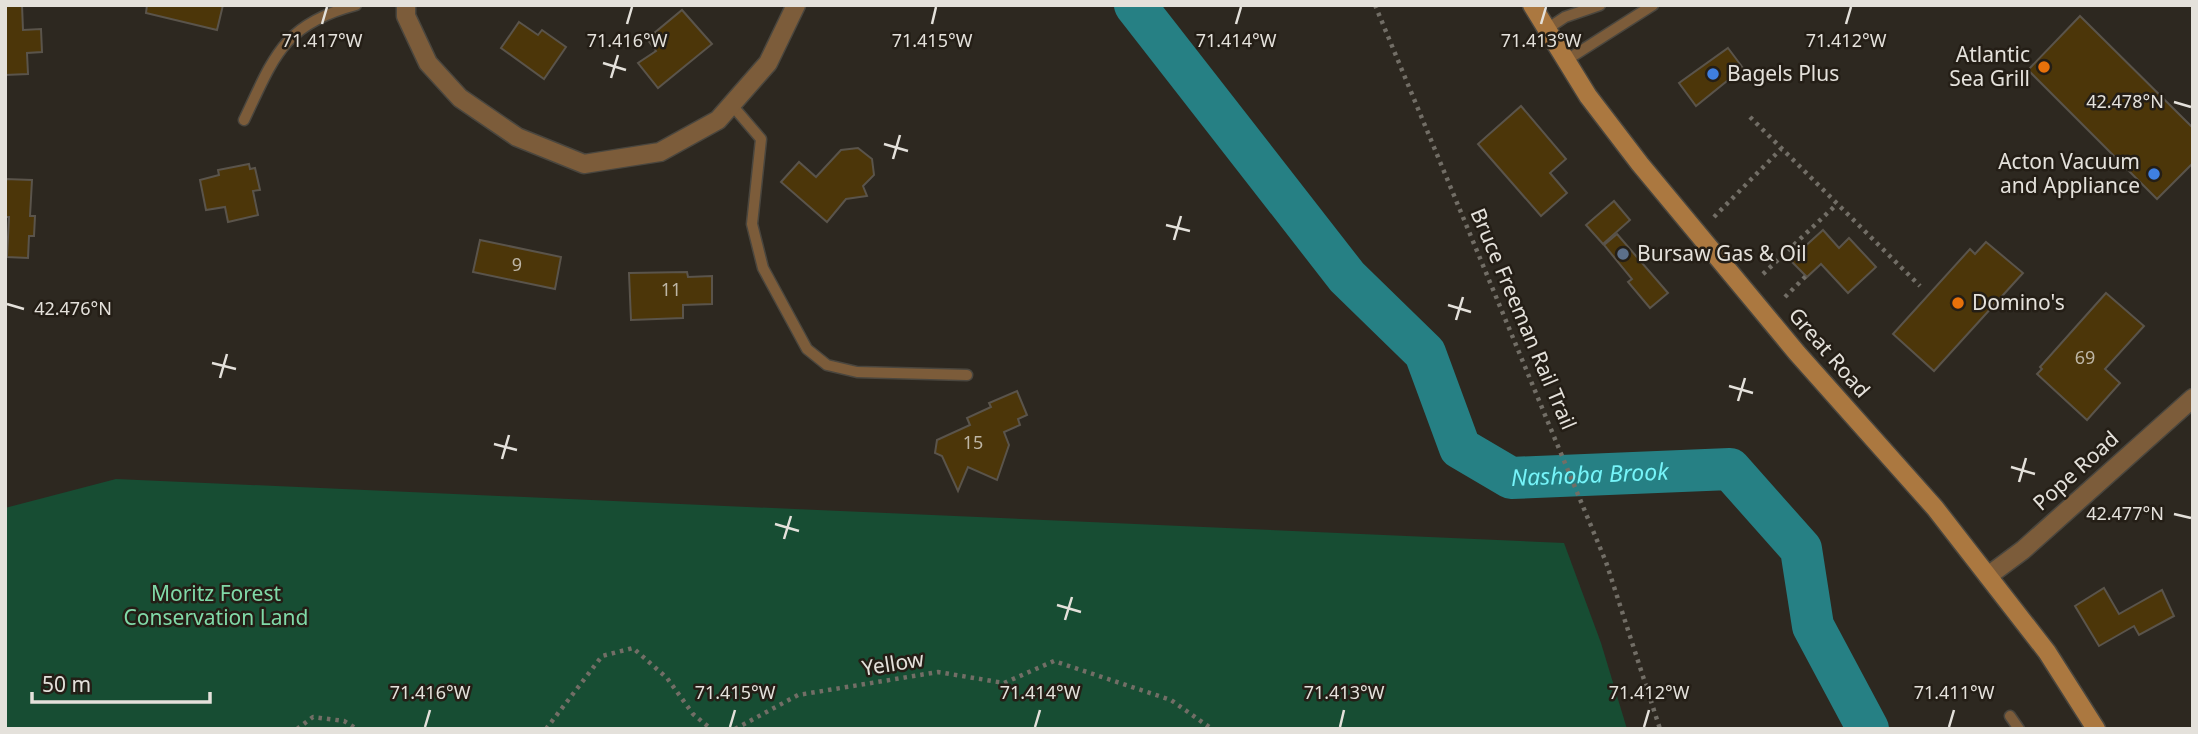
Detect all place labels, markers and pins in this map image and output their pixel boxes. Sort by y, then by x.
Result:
place label: Atlantic Sea Grill [1949,40,2030,92]
place label: Bagels Plus [1727,59,1839,87]
marker: Atlantic Sea Grill [2036,59,2052,75]
marker: Bagels Plus [1705,66,1721,82]
place label: Acton Vacuum and Appliance [1998,147,2140,199]
marker: Acton Vacuum and Appliance [2146,166,2162,182]
place label: Bursaw Gas & Oil [1637,239,1807,267]
marker: Bursaw Gas & Oil [1615,246,1631,262]
place label: Domino's [1972,288,2065,316]
marker: Domino's [1950,295,1966,311]

